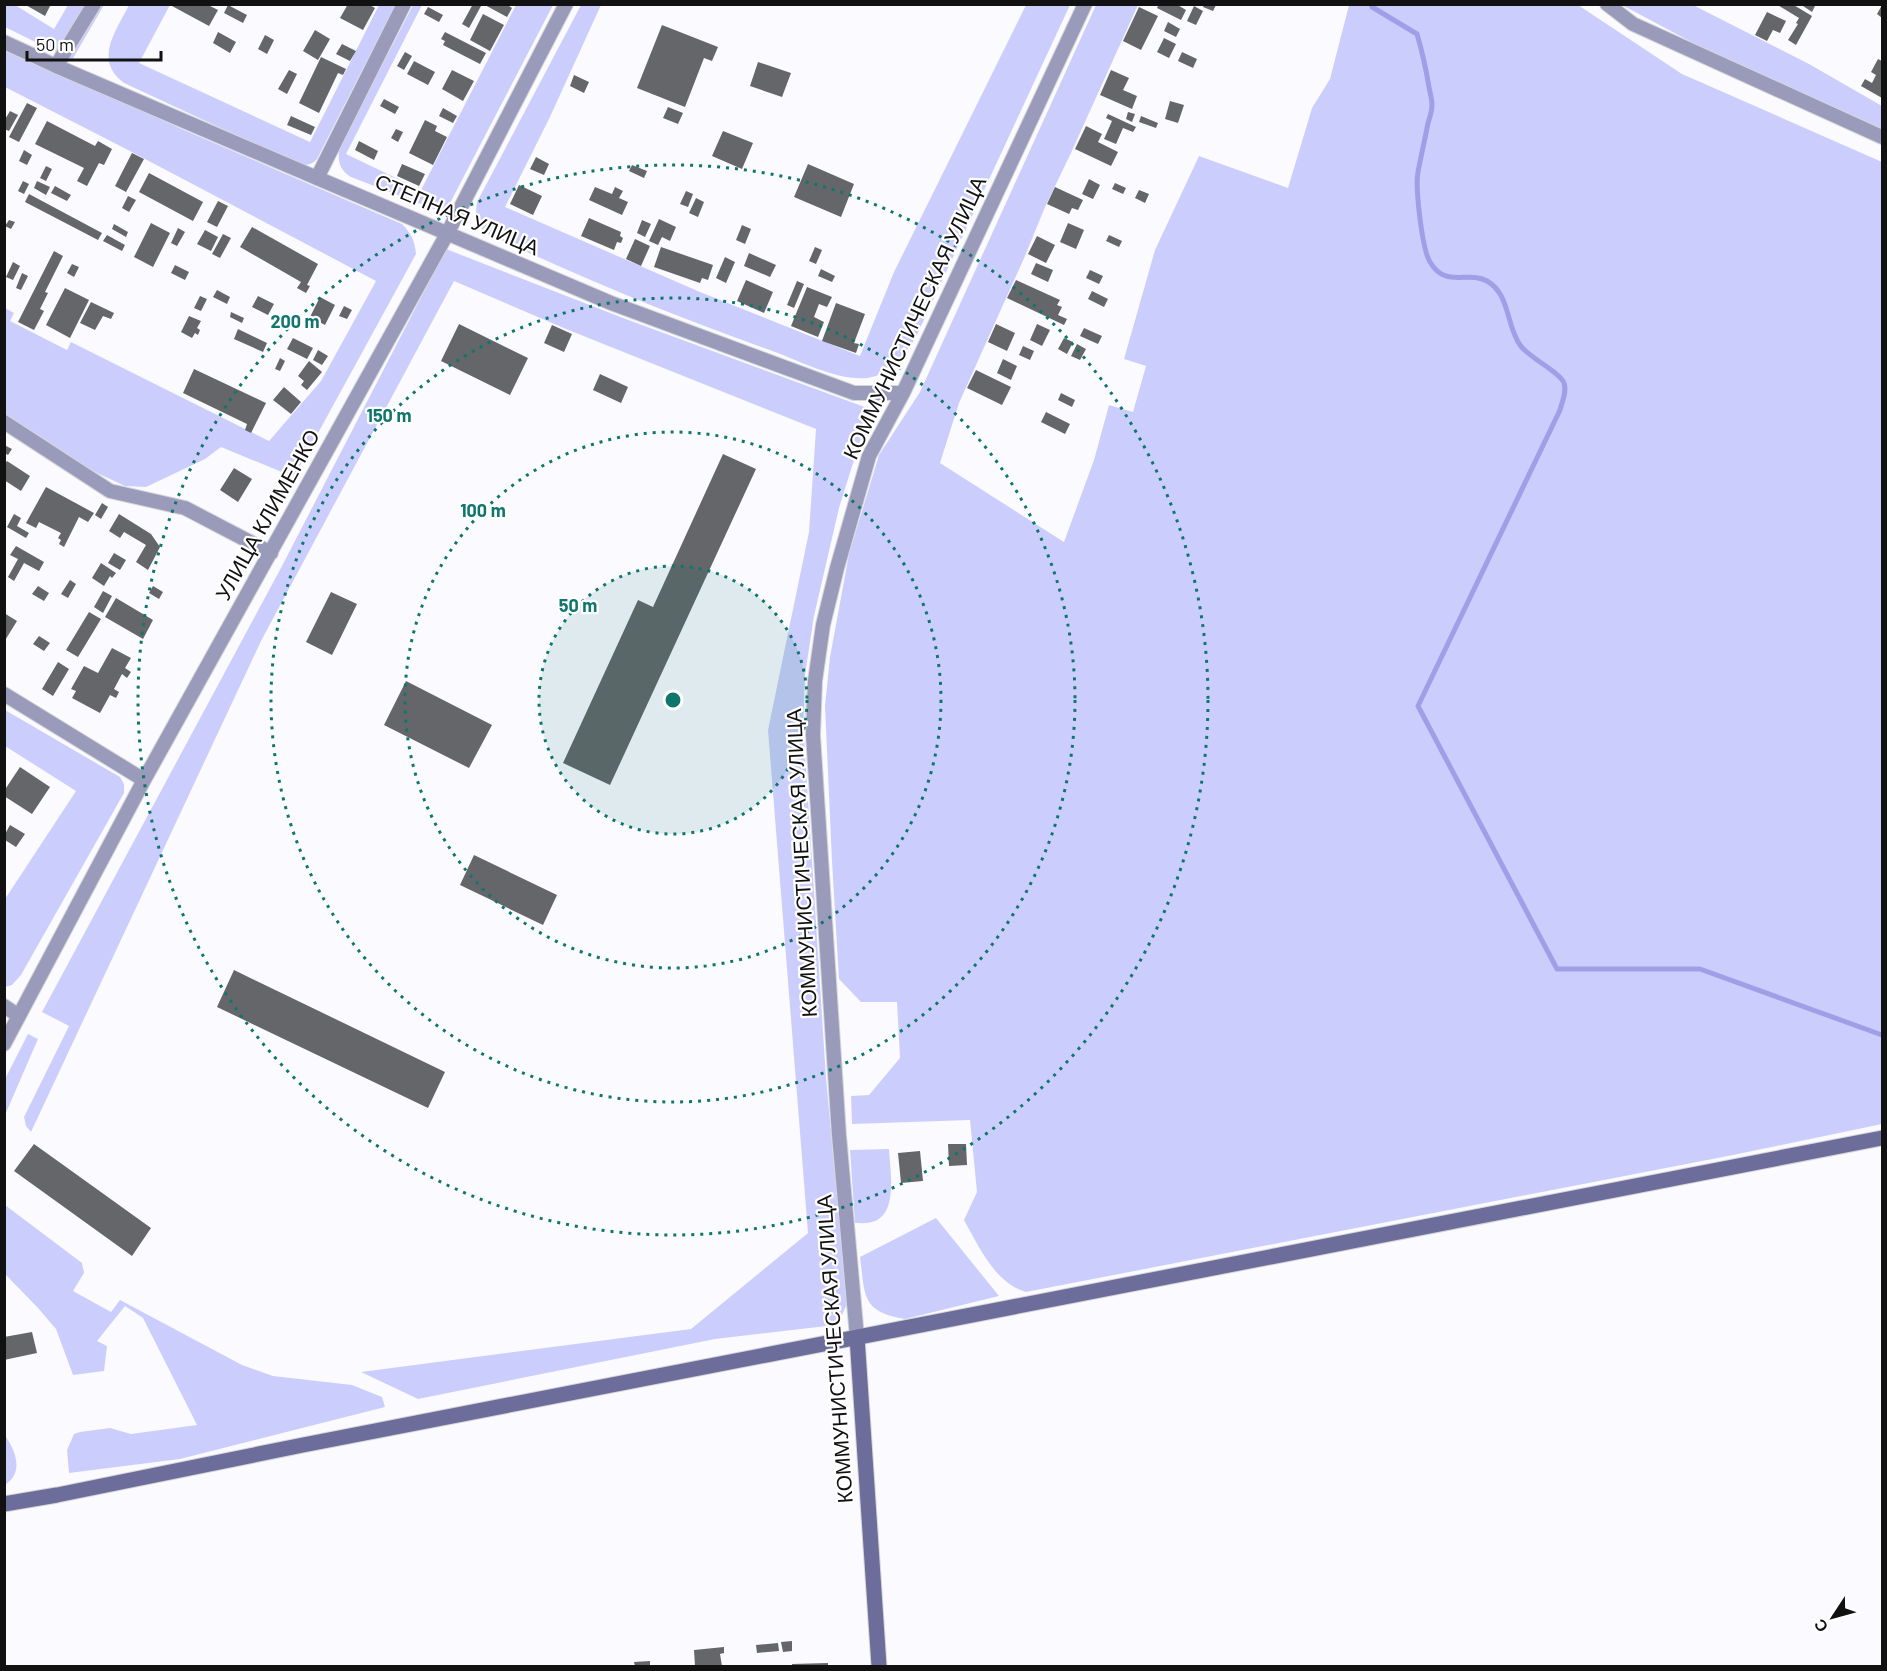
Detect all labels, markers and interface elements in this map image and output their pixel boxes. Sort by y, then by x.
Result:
scale bar [27,24,160,62]
text: 50 m [36,33,74,55]
street label: СТЕПНАЯ УЛИЦА [372,168,543,260]
street label: КОММУНИСТИЧЕСКАЯ УЛИЦА [837,172,990,463]
text: 200 m [270,310,320,332]
text: 150 m [367,404,411,426]
street label: УЛИЦА КЛИМЕНКО [209,425,324,604]
text: 100 m [460,499,506,521]
text: 50 m [559,594,597,616]
centre of rings [663,690,683,710]
street label: КОММУНИСТИЧЕСКАЯ УЛИЦА [780,708,821,1018]
street label: КОММУНИСТИЧЕСКАЯ УЛИЦА [810,1194,857,1504]
north arrow [1803,1587,1863,1647]
text: С [1809,1615,1832,1636]

